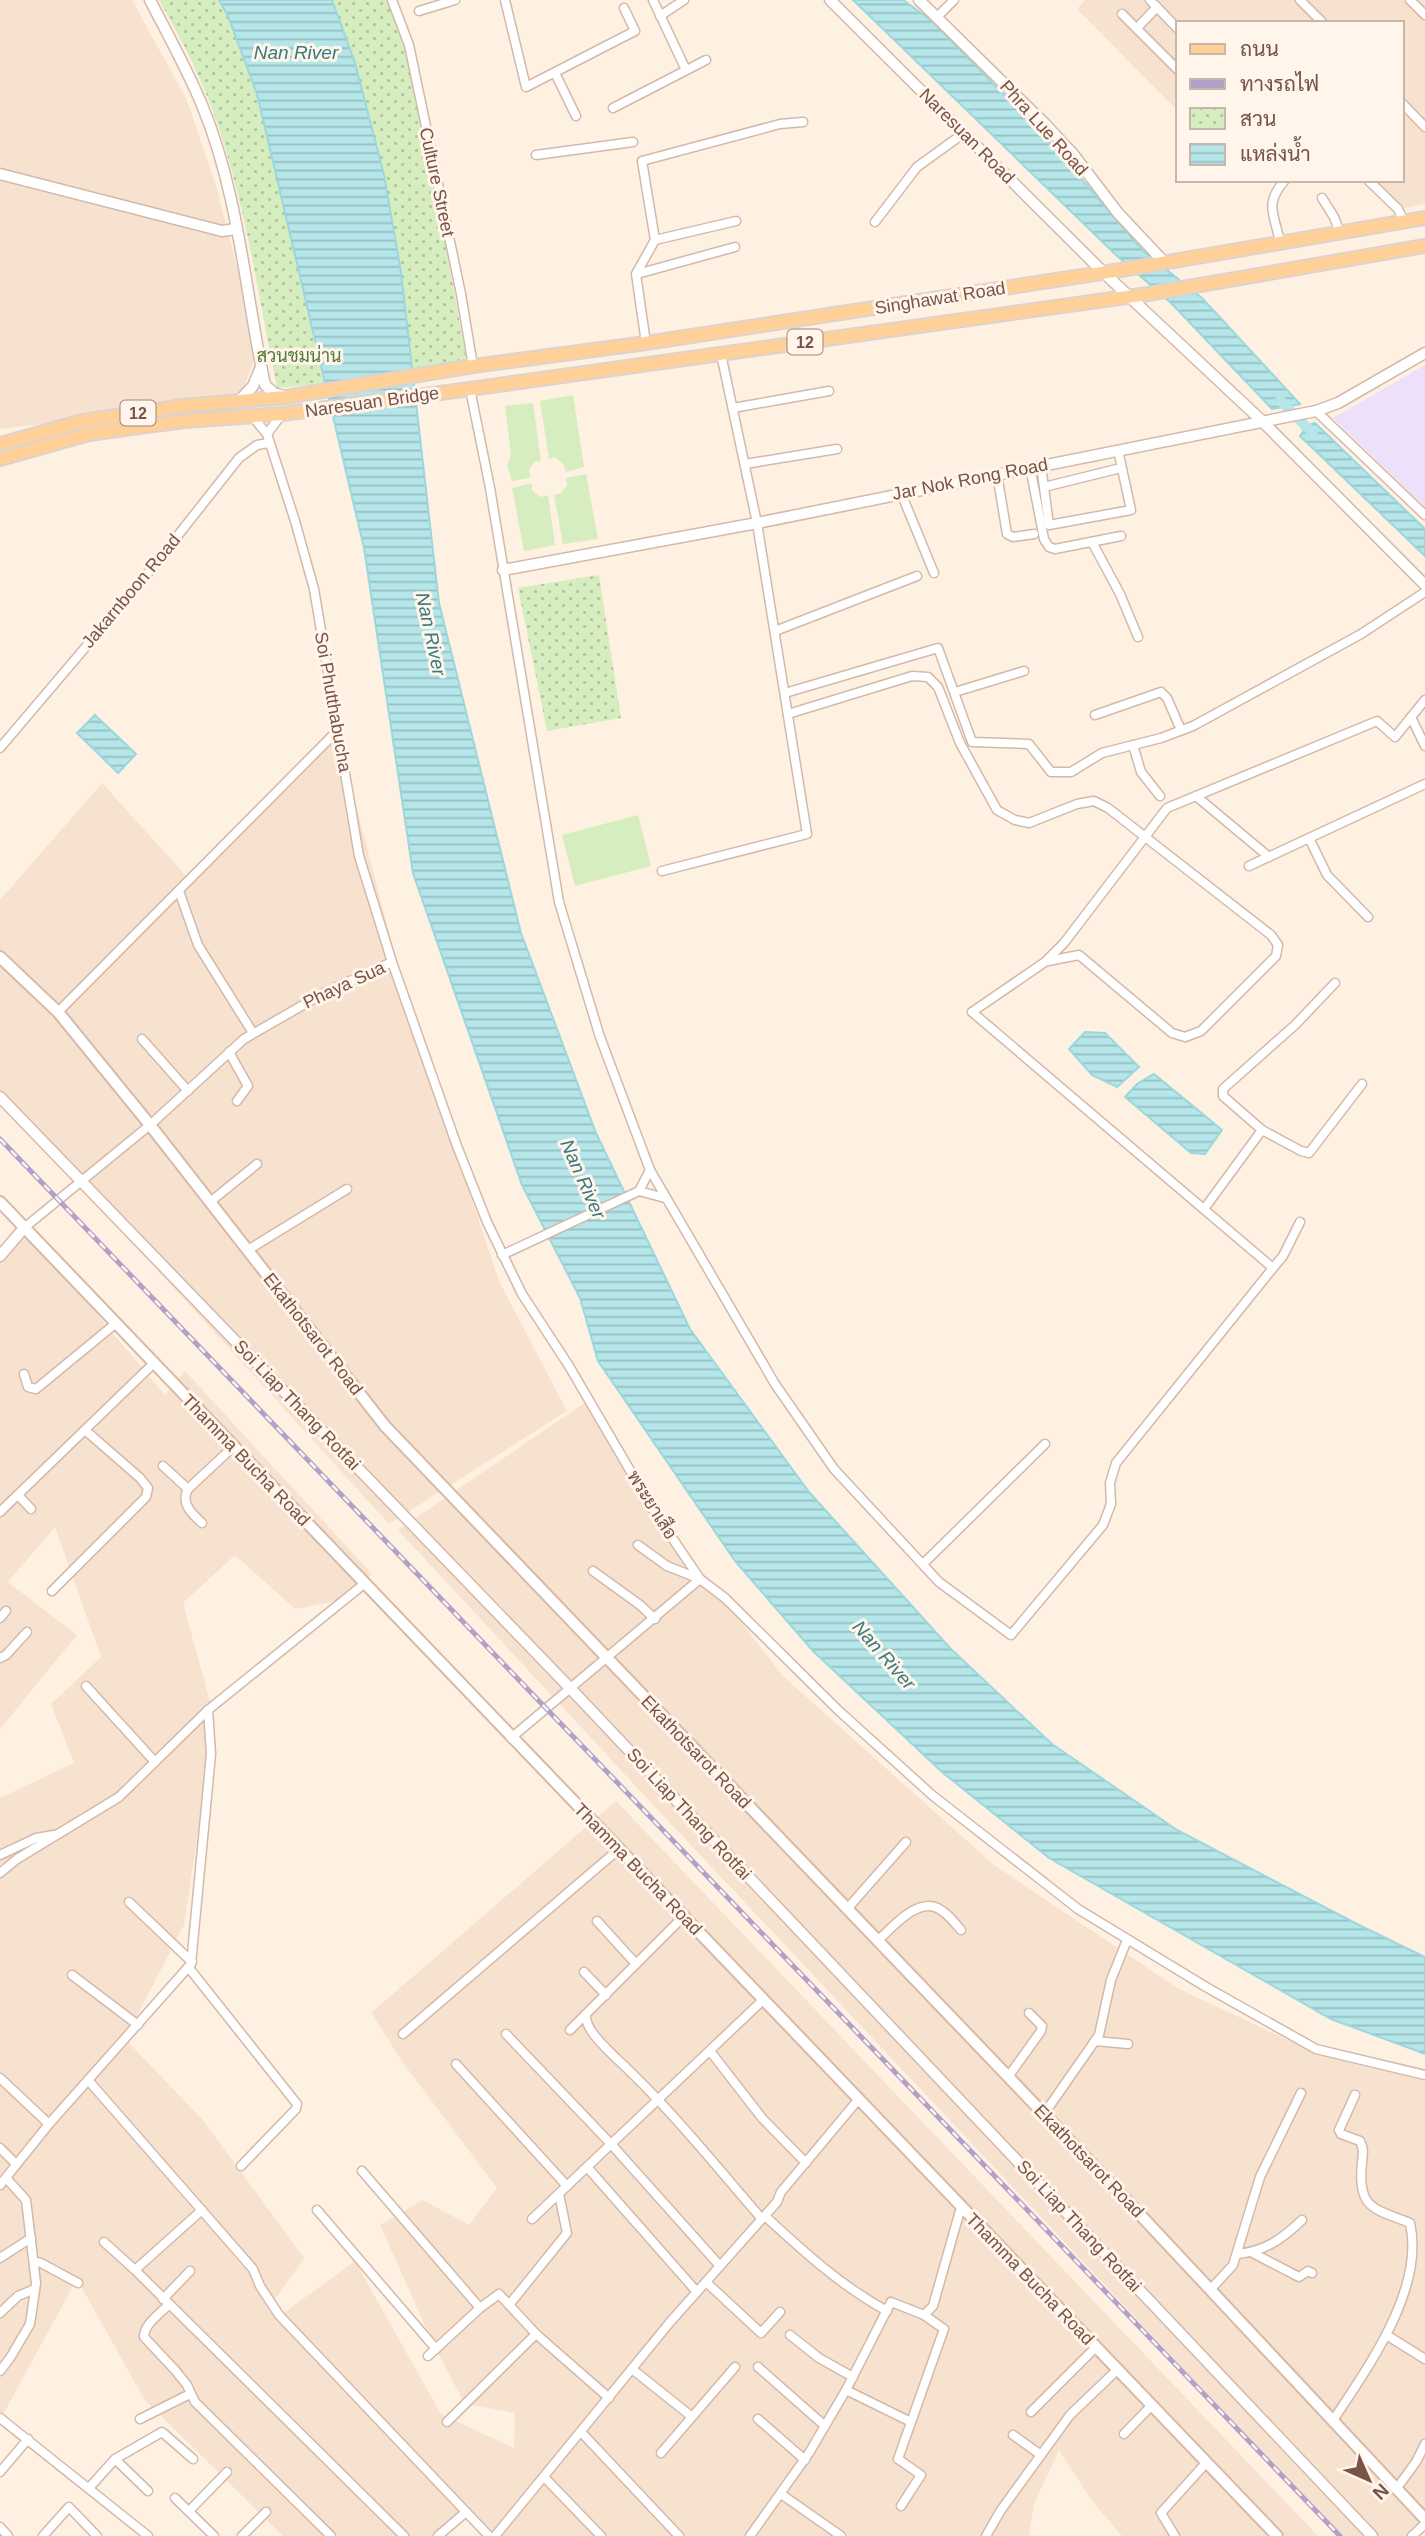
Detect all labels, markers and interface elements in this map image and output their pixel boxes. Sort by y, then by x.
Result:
legend [1176,21,1404,182]
text: ถนน [1240,37,1279,60]
water label: Nan River [254,42,339,63]
text: ทางรถไฟ [1240,71,1319,95]
street label: Phra Lue Road [996,76,1092,180]
street label: Naresuan Road [915,84,1019,188]
text: สวน [1240,107,1276,130]
street label: Culture Street [416,126,458,238]
text: แหล่งน้ำ [1240,136,1311,165]
street label: Singhawat Road [873,278,1007,318]
road number: 12 [788,330,822,354]
park label: สวนชมน่าน [257,344,341,366]
street label: Naresuan Bridge [304,383,440,421]
road number: 12 [120,400,156,426]
street label: Jar Nok Rong Road [890,454,1050,504]
street label: Jakarnboon Road [78,530,184,652]
water label: Nan River [412,590,450,678]
street label: Soi Phutthabucha [311,630,355,775]
street label: Phaya Sua [300,957,389,1013]
water label: Nan River [556,1136,610,1222]
street label: Ekathotsarot Road [259,1269,367,1399]
street label: Soi Liap Thang Rotfai [230,1336,364,1474]
street label: Thamma Bucha Road [178,1390,314,1530]
street label: พระยาเสือ [623,1466,683,1543]
water label: Nan River [848,1616,920,1694]
street label: Ekathotsarot Road [637,1691,755,1813]
street label: Soi Liap Thang Rotfai [623,1744,755,1884]
street label: Thamma Bucha Road [570,1799,706,1939]
street label: Ekathotsarot Road [1030,2100,1148,2222]
street label: Soi Liap Thang Rotfai [1013,2156,1145,2296]
street label: Thamma Bucha Road [962,2209,1098,2349]
north arrow [1334,2445,1404,2515]
text: N [1368,2479,1393,2504]

